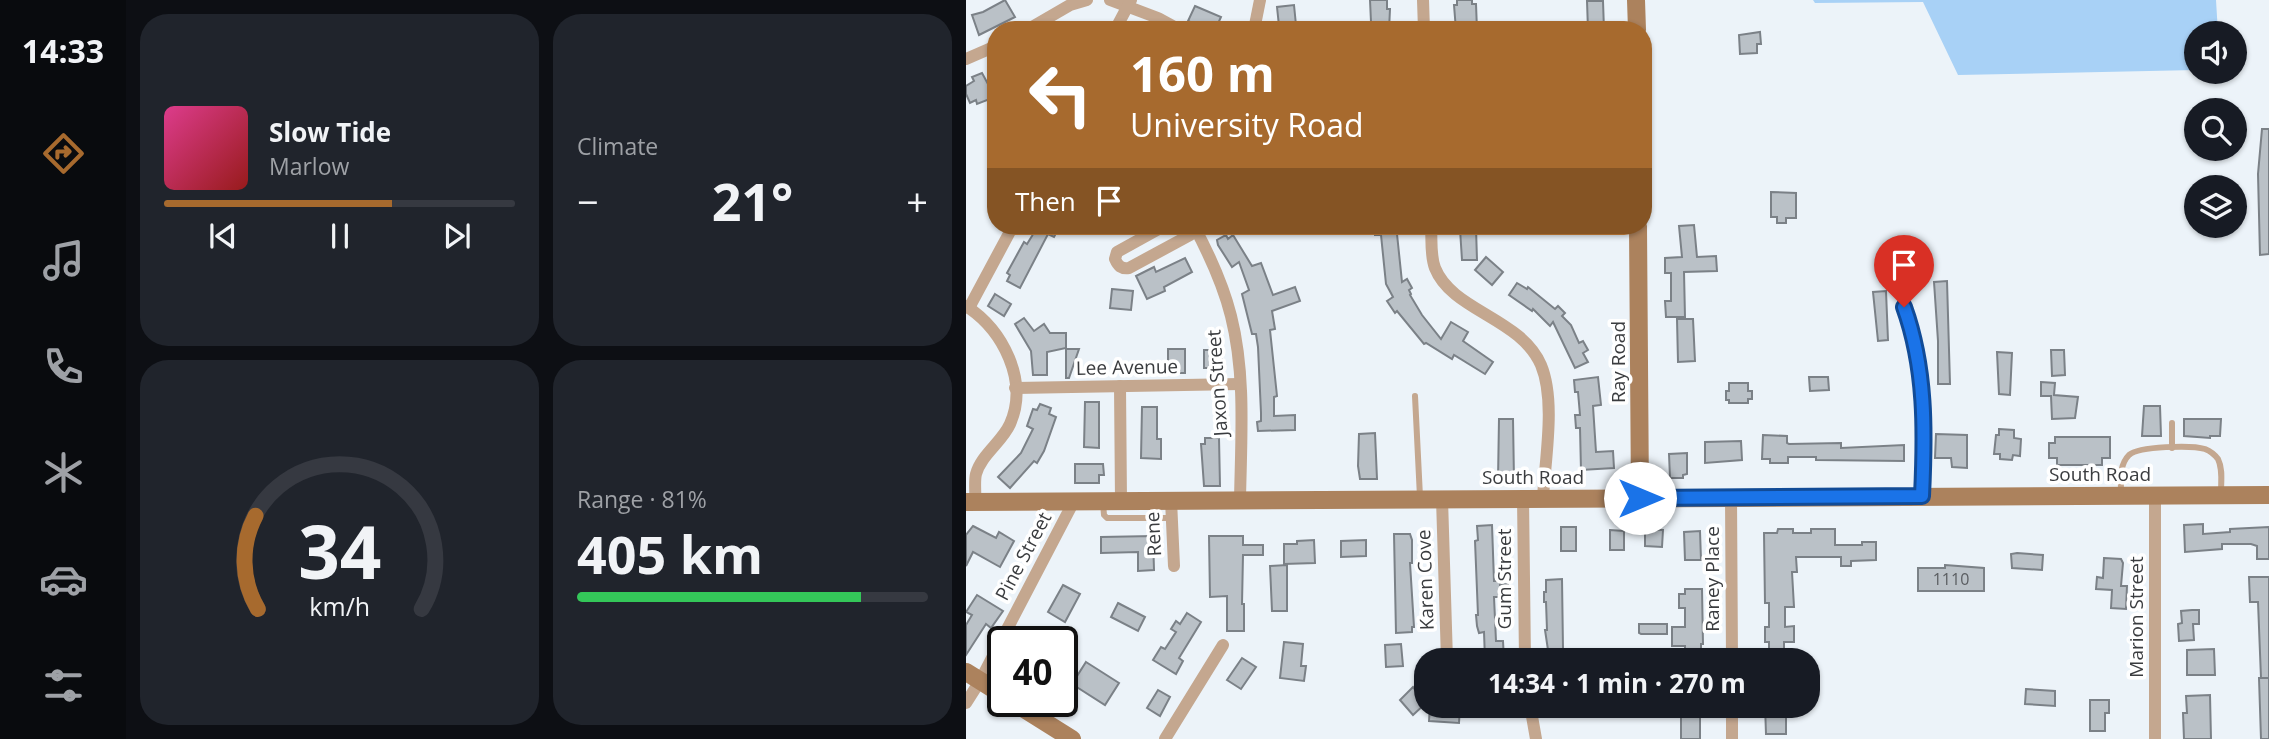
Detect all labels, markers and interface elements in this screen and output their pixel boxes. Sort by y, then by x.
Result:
map controls [2184,21,2247,238]
button: sound [2184,21,2247,84]
text: 14:33 [22,29,104,72]
text: 160 m [1130,40,1275,106]
icon: left [1015,49,1106,140]
button: search [2184,98,2247,161]
text: University Road [1130,103,1364,146]
text: Slow Tide [269,114,391,150]
icon: directions [39,129,88,178]
text: Climate [577,130,658,162]
text: Marlow [269,150,349,182]
text: 21° [712,165,793,236]
text: − [577,175,599,227]
text: + [906,175,928,227]
button: layers [2184,175,2247,238]
icon: arrive [1090,182,1128,220]
text: Then [1015,183,1076,219]
icon: previous [204,217,242,255]
icon: pause [321,217,359,255]
icon: next [438,217,476,255]
pin [1874,235,1934,307]
icon: music [39,236,88,285]
icon: arrive [1885,246,1923,284]
street label: Ray Road [1605,321,1631,403]
street label: Jaxon Street [1200,329,1234,439]
icon: phone [39,342,88,391]
street label: Lee Avenue [1076,353,1178,381]
icon: climate [39,448,88,497]
position arrow [1603,461,1677,535]
street label: South Road [2049,461,2151,487]
street label: South Road [1482,464,1584,490]
text: Range · 81% [577,483,707,515]
text: 34 [298,501,381,600]
street label: Pine Street [989,507,1057,605]
street label: Rene [1139,511,1167,557]
text: 405 km [577,518,763,589]
street label: Raney Place [1699,526,1725,632]
street label: Gum Street [1491,528,1517,630]
street label: Karen Cove [1410,529,1440,631]
icon: car [39,555,88,604]
street label: Marion Street [2123,556,2149,678]
house number: 1110 [1933,568,1969,590]
text: km/h [309,588,370,622]
speed limit sign: 40 [987,626,1078,717]
icon: filters [39,661,88,710]
text: 14:34 · 1 min · 270 m [1488,665,1746,701]

